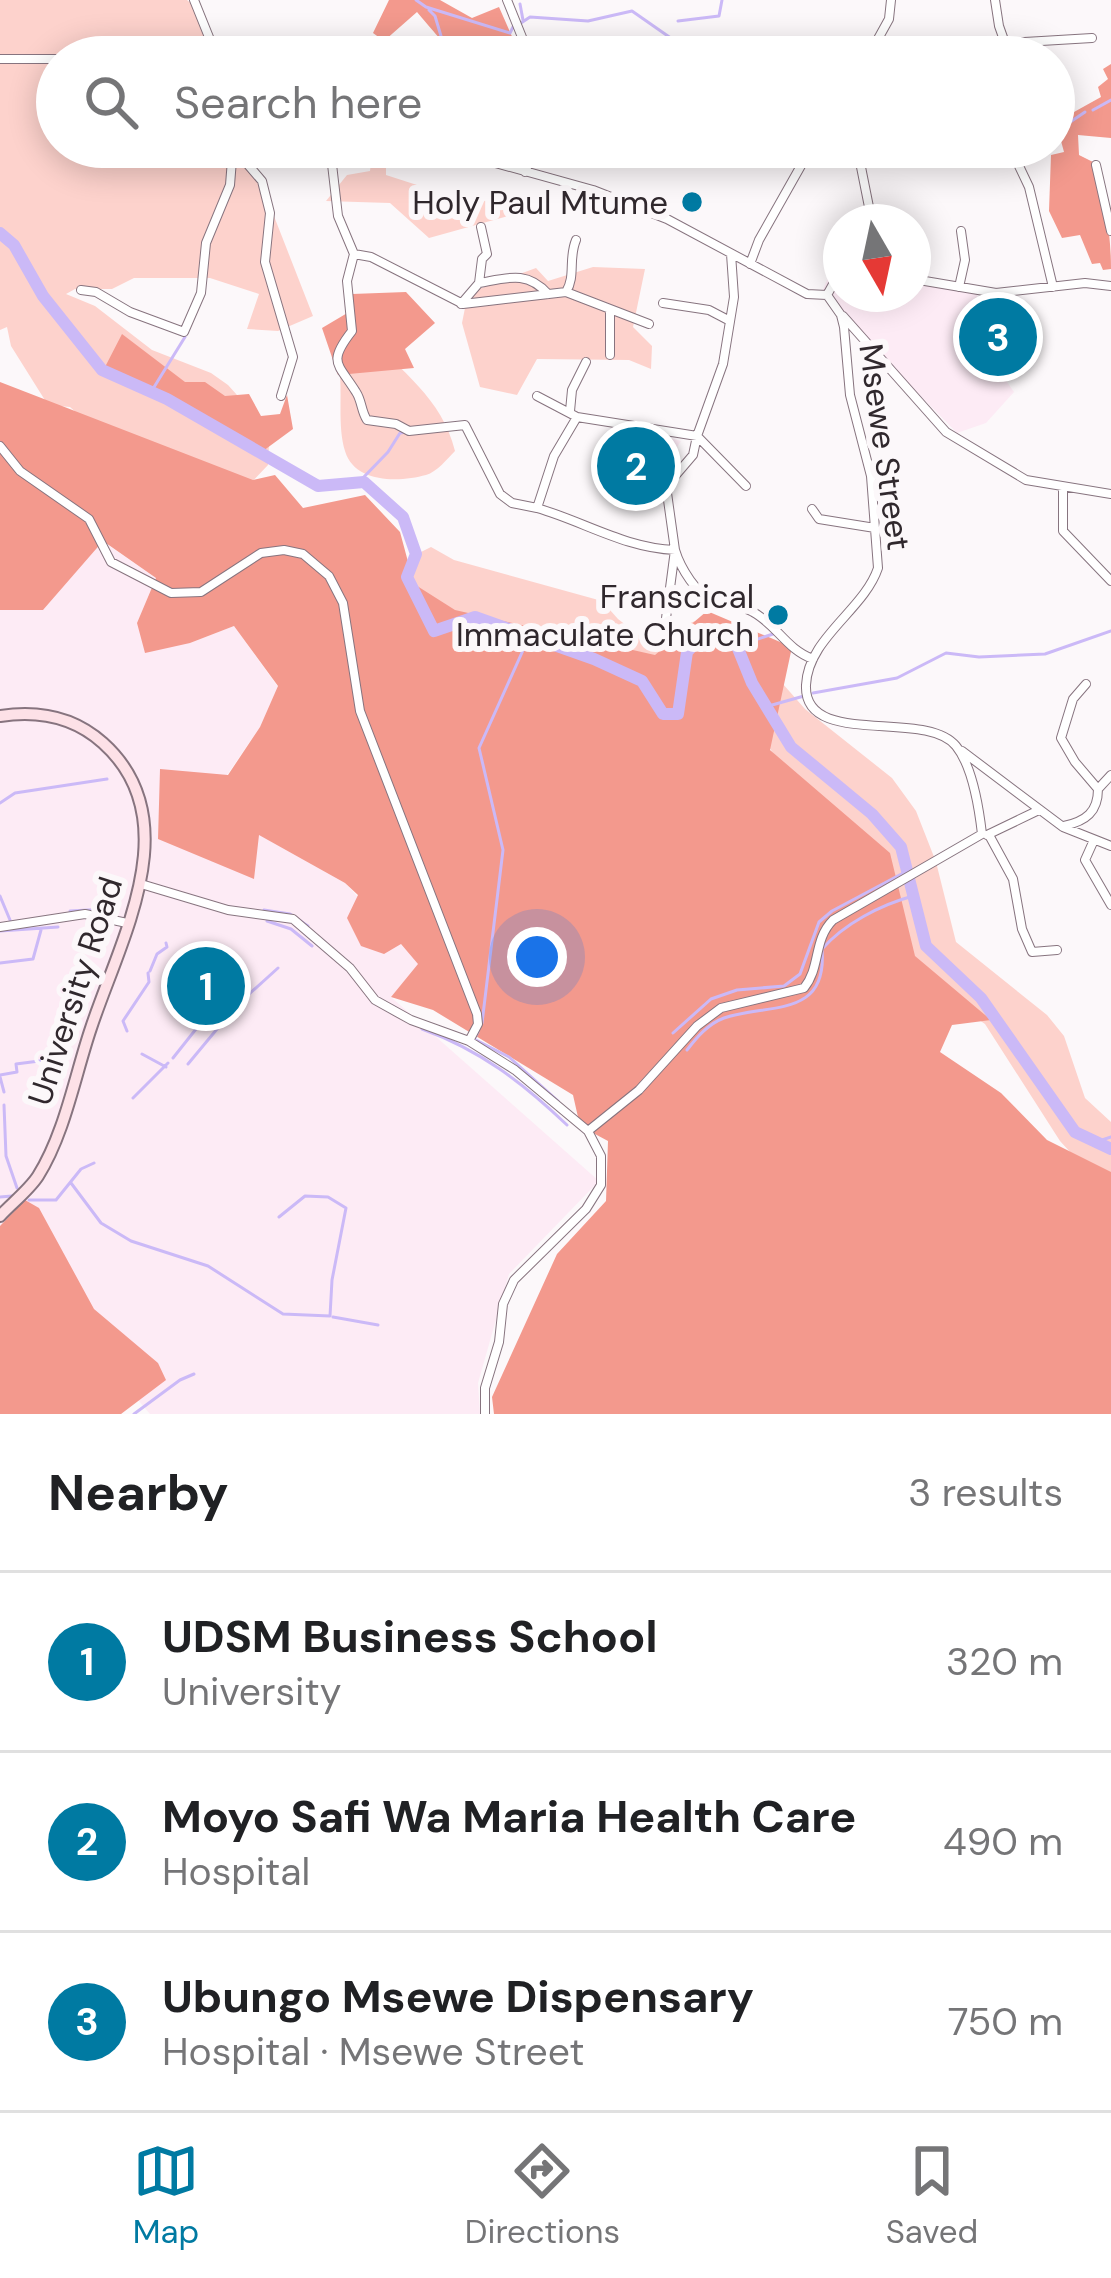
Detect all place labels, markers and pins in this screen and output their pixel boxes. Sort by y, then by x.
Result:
place label: Holy Paul Mtume [412,181,668,224]
marker: Holy Paul Mtume [679,189,705,215]
pin: 3 [959,292,1037,382]
pin: 2 [597,421,675,511]
place label: Franscical Immaculate Church [456,575,754,656]
marker: Franscical Immaculate Church [765,602,791,628]
pin: 1 [167,941,245,1031]

